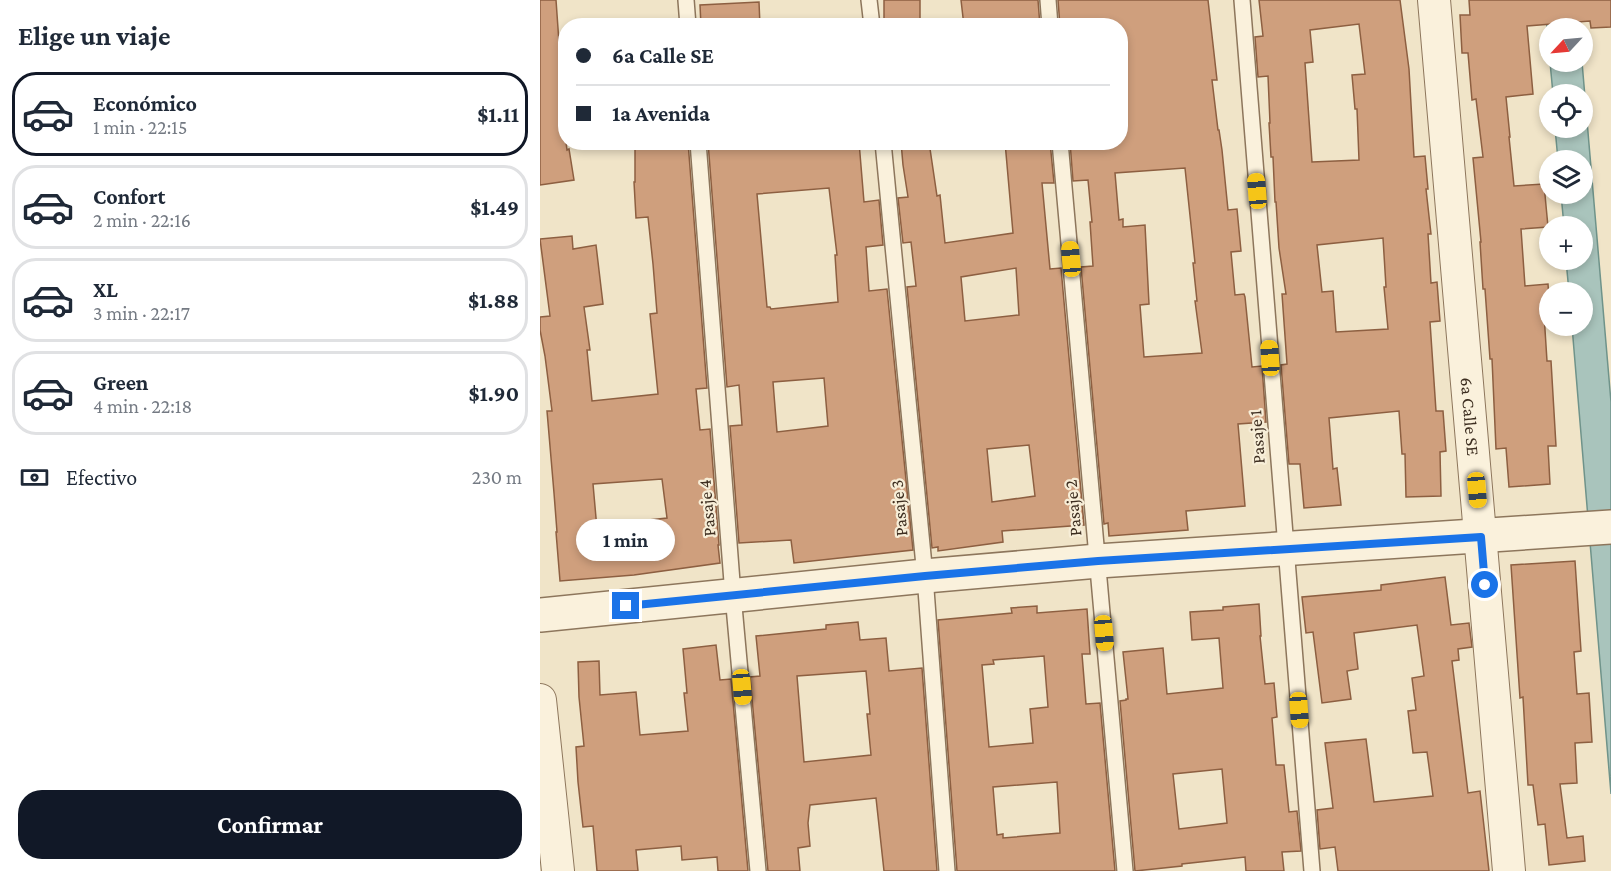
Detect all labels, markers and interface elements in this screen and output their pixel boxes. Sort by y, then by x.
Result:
north arrow [1539,18,1593,72]
map controls [1539,18,1593,336]
text: Elige un viaje [18,21,171,51]
text: 6a Calle SE [612,43,714,68]
button: locate [1539,84,1593,138]
icon: car [21,87,75,141]
text: Económico [93,91,197,116]
text: 1a Avenida [612,101,710,126]
text: $1.11 [477,102,519,127]
text: 1 min · 22:15 [93,116,187,138]
button: layers [1539,150,1593,204]
car [1246,172,1268,210]
icon: car [21,180,75,234]
text: Confort [93,184,166,209]
text: $1.49 [470,195,519,220]
text: 2 min · 22:16 [93,209,191,231]
button: + [1539,216,1593,270]
car [1060,240,1082,278]
icon: car [21,273,75,327]
text: XL [93,277,118,302]
button: − [1539,282,1593,336]
text: $1.88 [468,288,519,313]
text: 3 min · 22:17 [93,302,190,324]
car [1260,339,1280,377]
icon: car [21,366,75,420]
text: Green [93,370,149,395]
street label: 6a Calle SE [1457,376,1483,457]
text: $1.90 [468,381,519,406]
text: 4 min · 22:18 [93,395,192,417]
street label: Pasaje 1 [1245,409,1270,465]
icon: cash [18,461,51,494]
text: Efectivo [66,465,137,490]
text: 230 m [472,466,522,488]
car [1466,471,1488,509]
street label: Pasaje 4 [695,478,720,537]
street label: Pasaje 3 [887,479,912,537]
street label: Pasaje 2 [1061,479,1086,537]
callout: 1 min [576,519,676,561]
text: 1 min [603,529,648,551]
route start [1471,571,1498,598]
route end [612,592,639,619]
car [1093,614,1115,652]
car [731,668,753,706]
car [1289,691,1309,729]
button: Confirmar [18,790,522,859]

